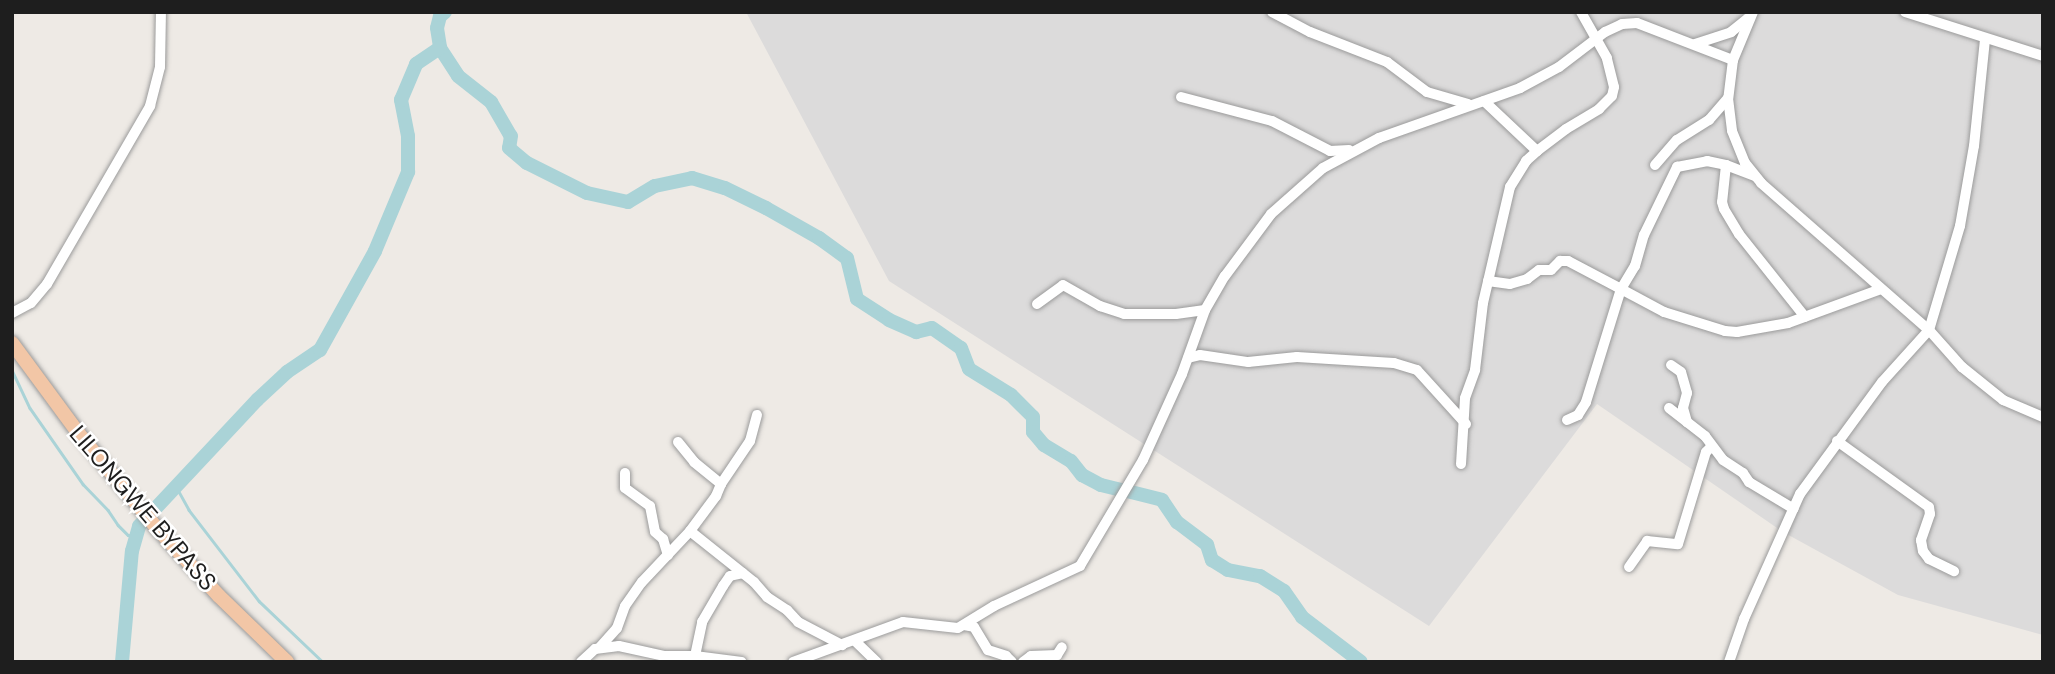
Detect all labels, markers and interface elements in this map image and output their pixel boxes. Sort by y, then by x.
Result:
street label: LILONGWE BYPASS [64,420,222,596]

